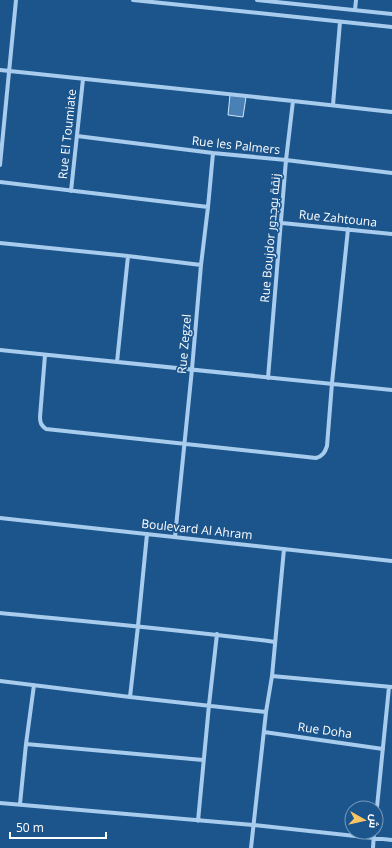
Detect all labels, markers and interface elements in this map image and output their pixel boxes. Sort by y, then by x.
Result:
street label: Rue El Toumiate [54,88,80,180]
street label: Rue les Palmers [191,132,281,158]
street label: Rue Boujdor زنقة بوجدور [256,173,284,303]
street label: Rue Zahtouna [298,205,378,231]
street label: Rue Zegzel [173,313,195,375]
street label: Boulevard Al Ahram [141,515,253,543]
street label: Rue Doha [297,718,353,742]
north arrow [344,800,384,840]
text: ش [366,813,383,829]
scale bar [10,814,106,840]
text: 50 m [16,819,44,836]

